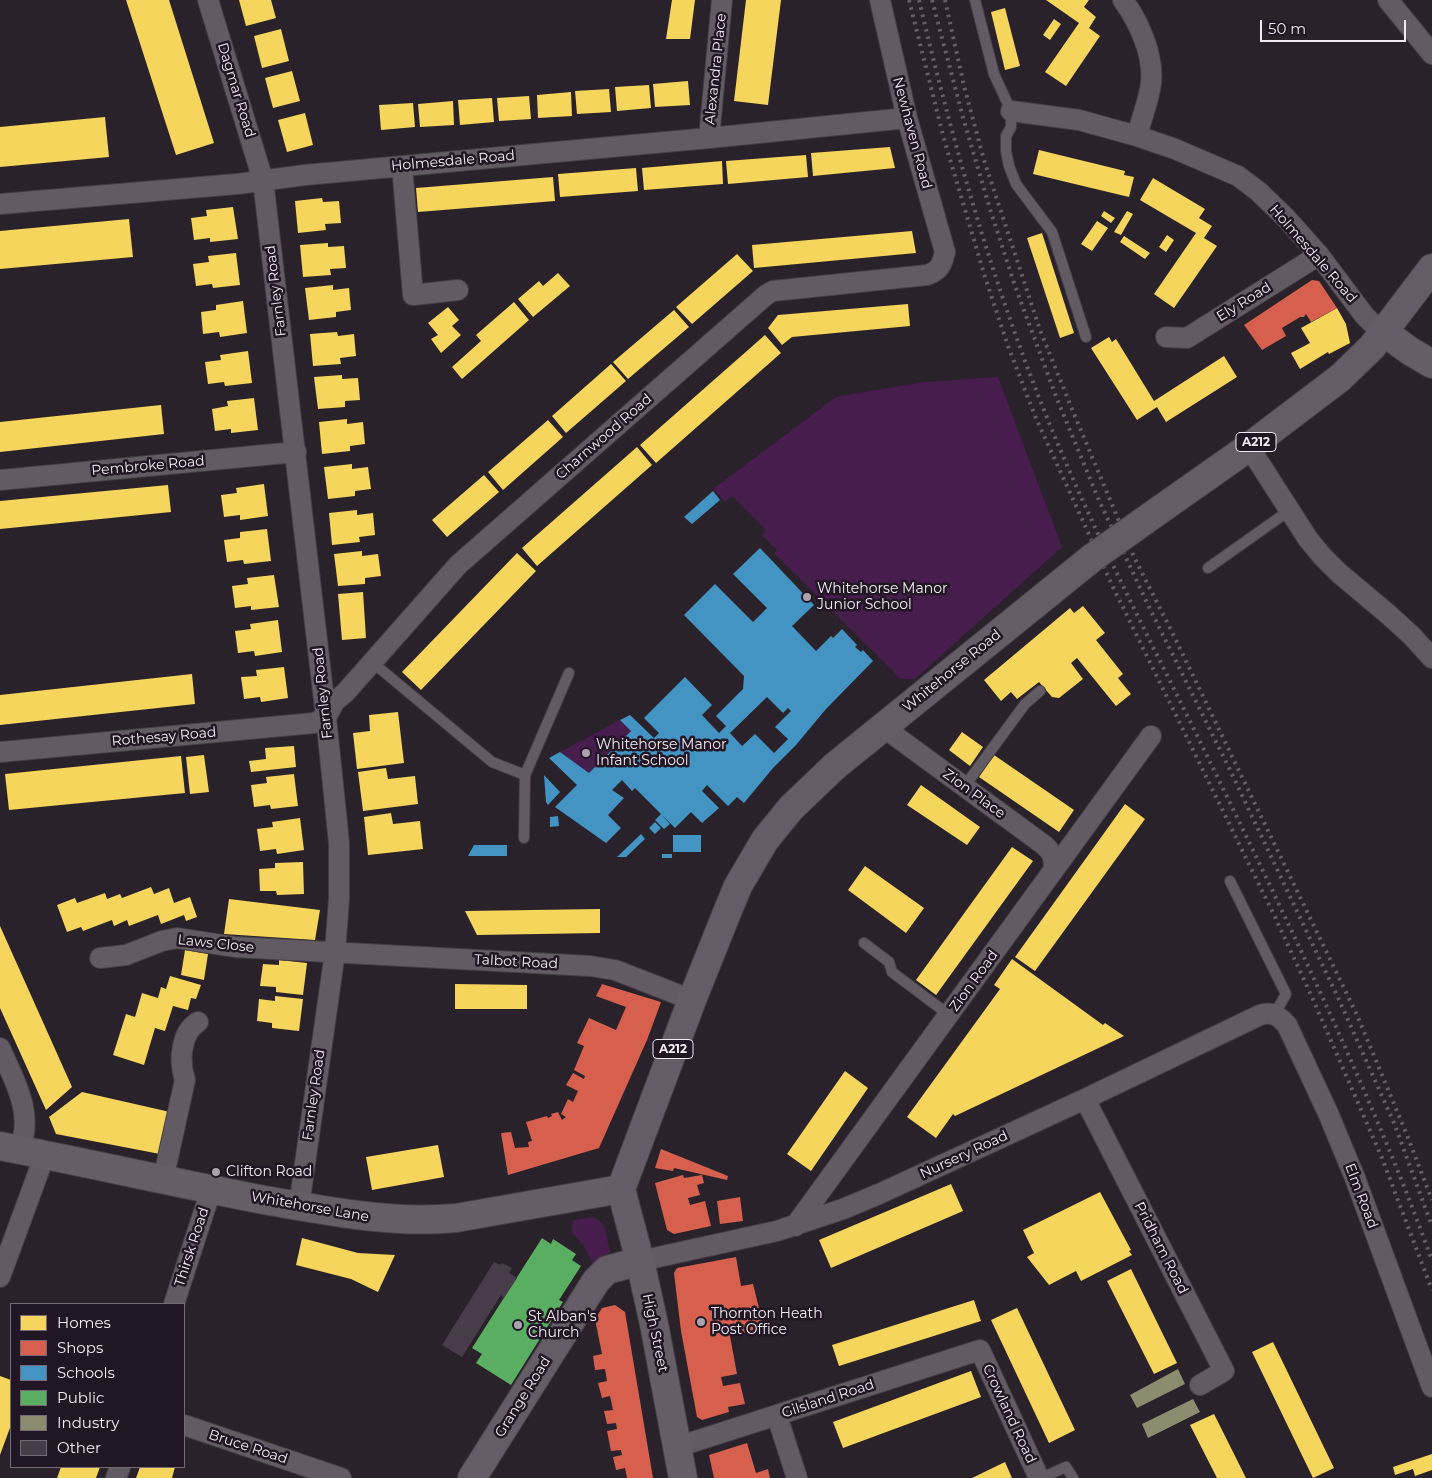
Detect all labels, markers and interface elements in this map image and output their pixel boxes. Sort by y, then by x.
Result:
scale bar [1262,10,1408,42]
street label: Alexandra Place [702,12,730,126]
text: 50 m [1268,19,1306,38]
street label: Dagmar Road [214,40,258,140]
street label: Newhaven Road [889,75,935,191]
street label: Holmesdale Road [390,147,516,175]
street label: Holmesdale Road [1266,202,1360,306]
street label: Farnley Road [262,244,290,338]
street label: Ely Road [1214,279,1274,325]
street label: Charnwood Road [552,391,656,483]
road number: A212 [1236,432,1276,452]
street label: Pembroke Road [91,453,205,479]
place label: Whitehorse Manor Junior School [817,581,948,614]
marker: Whitehorse Manor Junior School [801,591,813,603]
street label: Whitehorse Road [899,626,1005,716]
street label: Farnley Road [310,646,336,740]
street label: Rothesay Road [111,724,217,750]
place label: Whitehorse Manor Infant School [596,737,727,770]
marker: Whitehorse Manor Infant School [580,747,592,759]
street label: Zion Place [940,766,1008,822]
street label: Laws Close [177,932,255,956]
street label: Zion Road [946,947,1002,1015]
street label: Talbot Road [474,951,558,973]
road number: A212 [653,1040,693,1058]
street label: Farnley Road [299,1048,329,1142]
street label: Nursery Road [917,1127,1011,1183]
street label: Elm Road [1341,1161,1381,1231]
place label: Clifton Road [226,1164,312,1180]
marker: Clifton Road [210,1166,222,1178]
street label: Whitehorse Lane [250,1188,370,1226]
street label: Pridham Road [1131,1199,1191,1297]
street label: Thirsk Road [171,1205,213,1289]
street label: High Street [638,1292,672,1374]
legend [10,1303,185,1468]
place label: Thornton Heath Post Office [711,1306,823,1338]
place label: St Alban's Church [528,1309,597,1341]
text: Homes [57,1313,111,1332]
marker: Thornton Heath Post Office [695,1316,707,1328]
marker: St Alban's Church [512,1319,524,1331]
text: Shops [57,1338,103,1357]
street label: Grange Road [492,1354,554,1440]
street label: Crowland Road [979,1362,1039,1466]
text: Schools [57,1363,115,1382]
street label: Gilsland Road [780,1376,876,1422]
text: Public [57,1388,105,1407]
text: Industry [57,1413,119,1432]
street label: Bruce Road [206,1426,290,1468]
text: Other [57,1438,101,1457]

